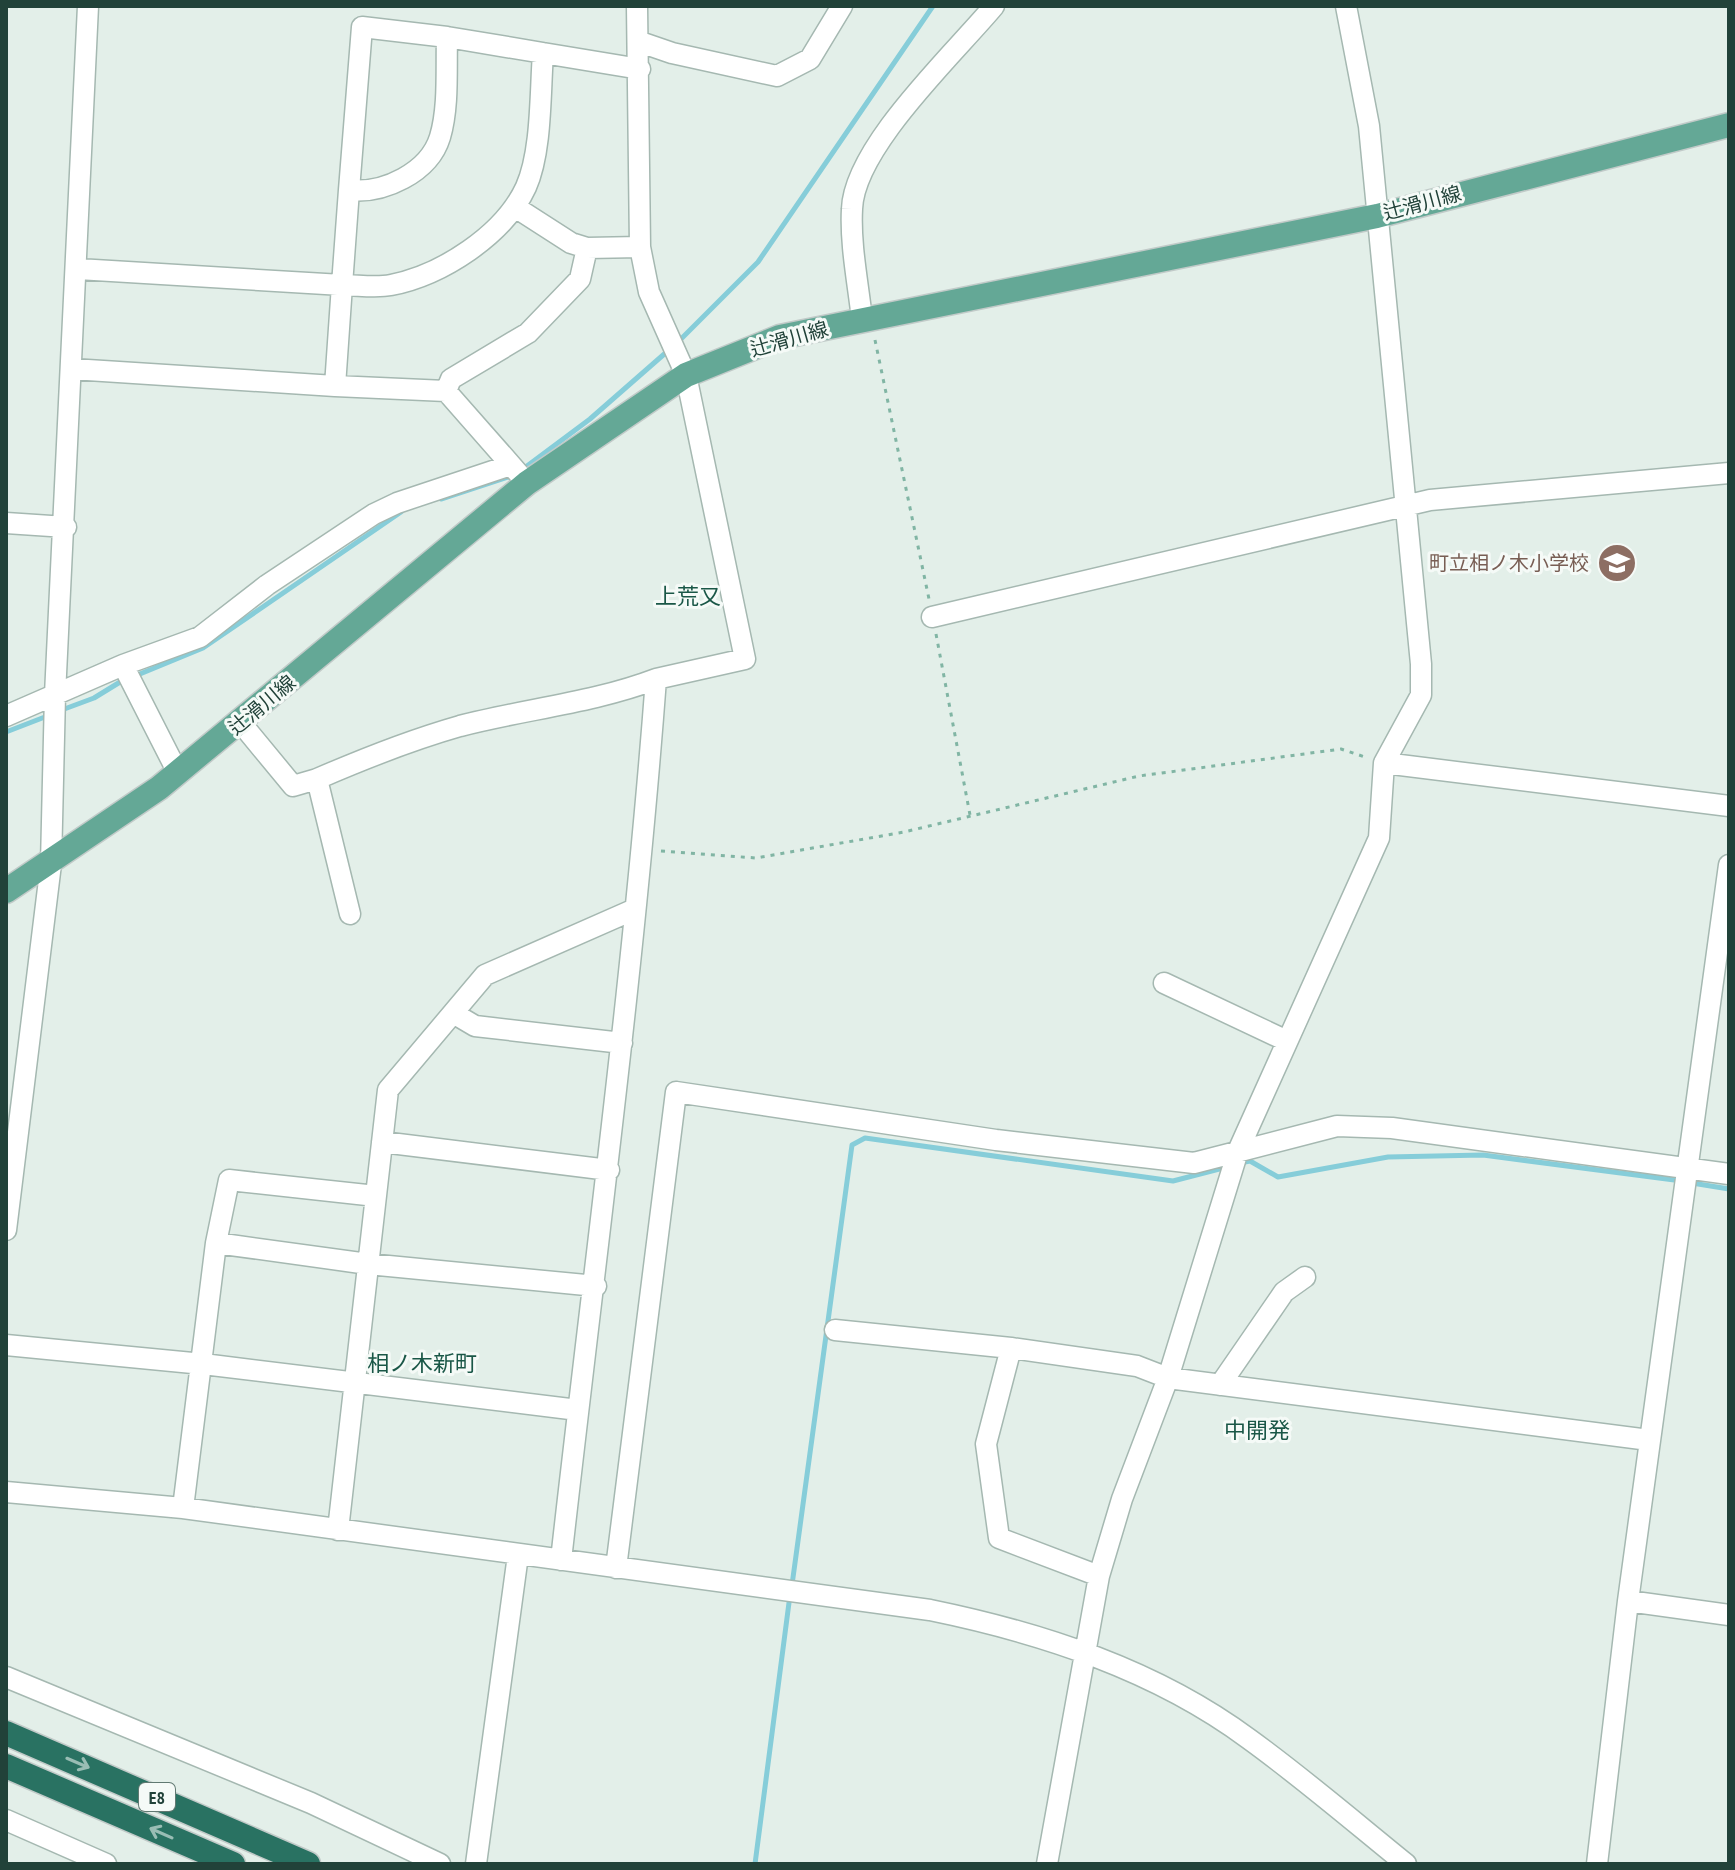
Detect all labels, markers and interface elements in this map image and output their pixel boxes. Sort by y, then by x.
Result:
street label: 辻滑川線 [1380,180,1464,226]
street label: 辻滑川線 [747,315,831,363]
school or university icon: 町立相ノ木小学校 [1596,542,1638,584]
place label: 町立相ノ木小学校 [1429,550,1589,576]
district label: 上荒又 [655,582,721,610]
street label: 辻滑川線 [223,669,301,741]
district label: 相ノ木新町 [367,1349,477,1377]
district label: 中開発 [1224,1416,1290,1444]
one-way arrow [65,1757,90,1771]
road number: E8 [139,1783,175,1811]
one-way arrow [150,1824,174,1839]

